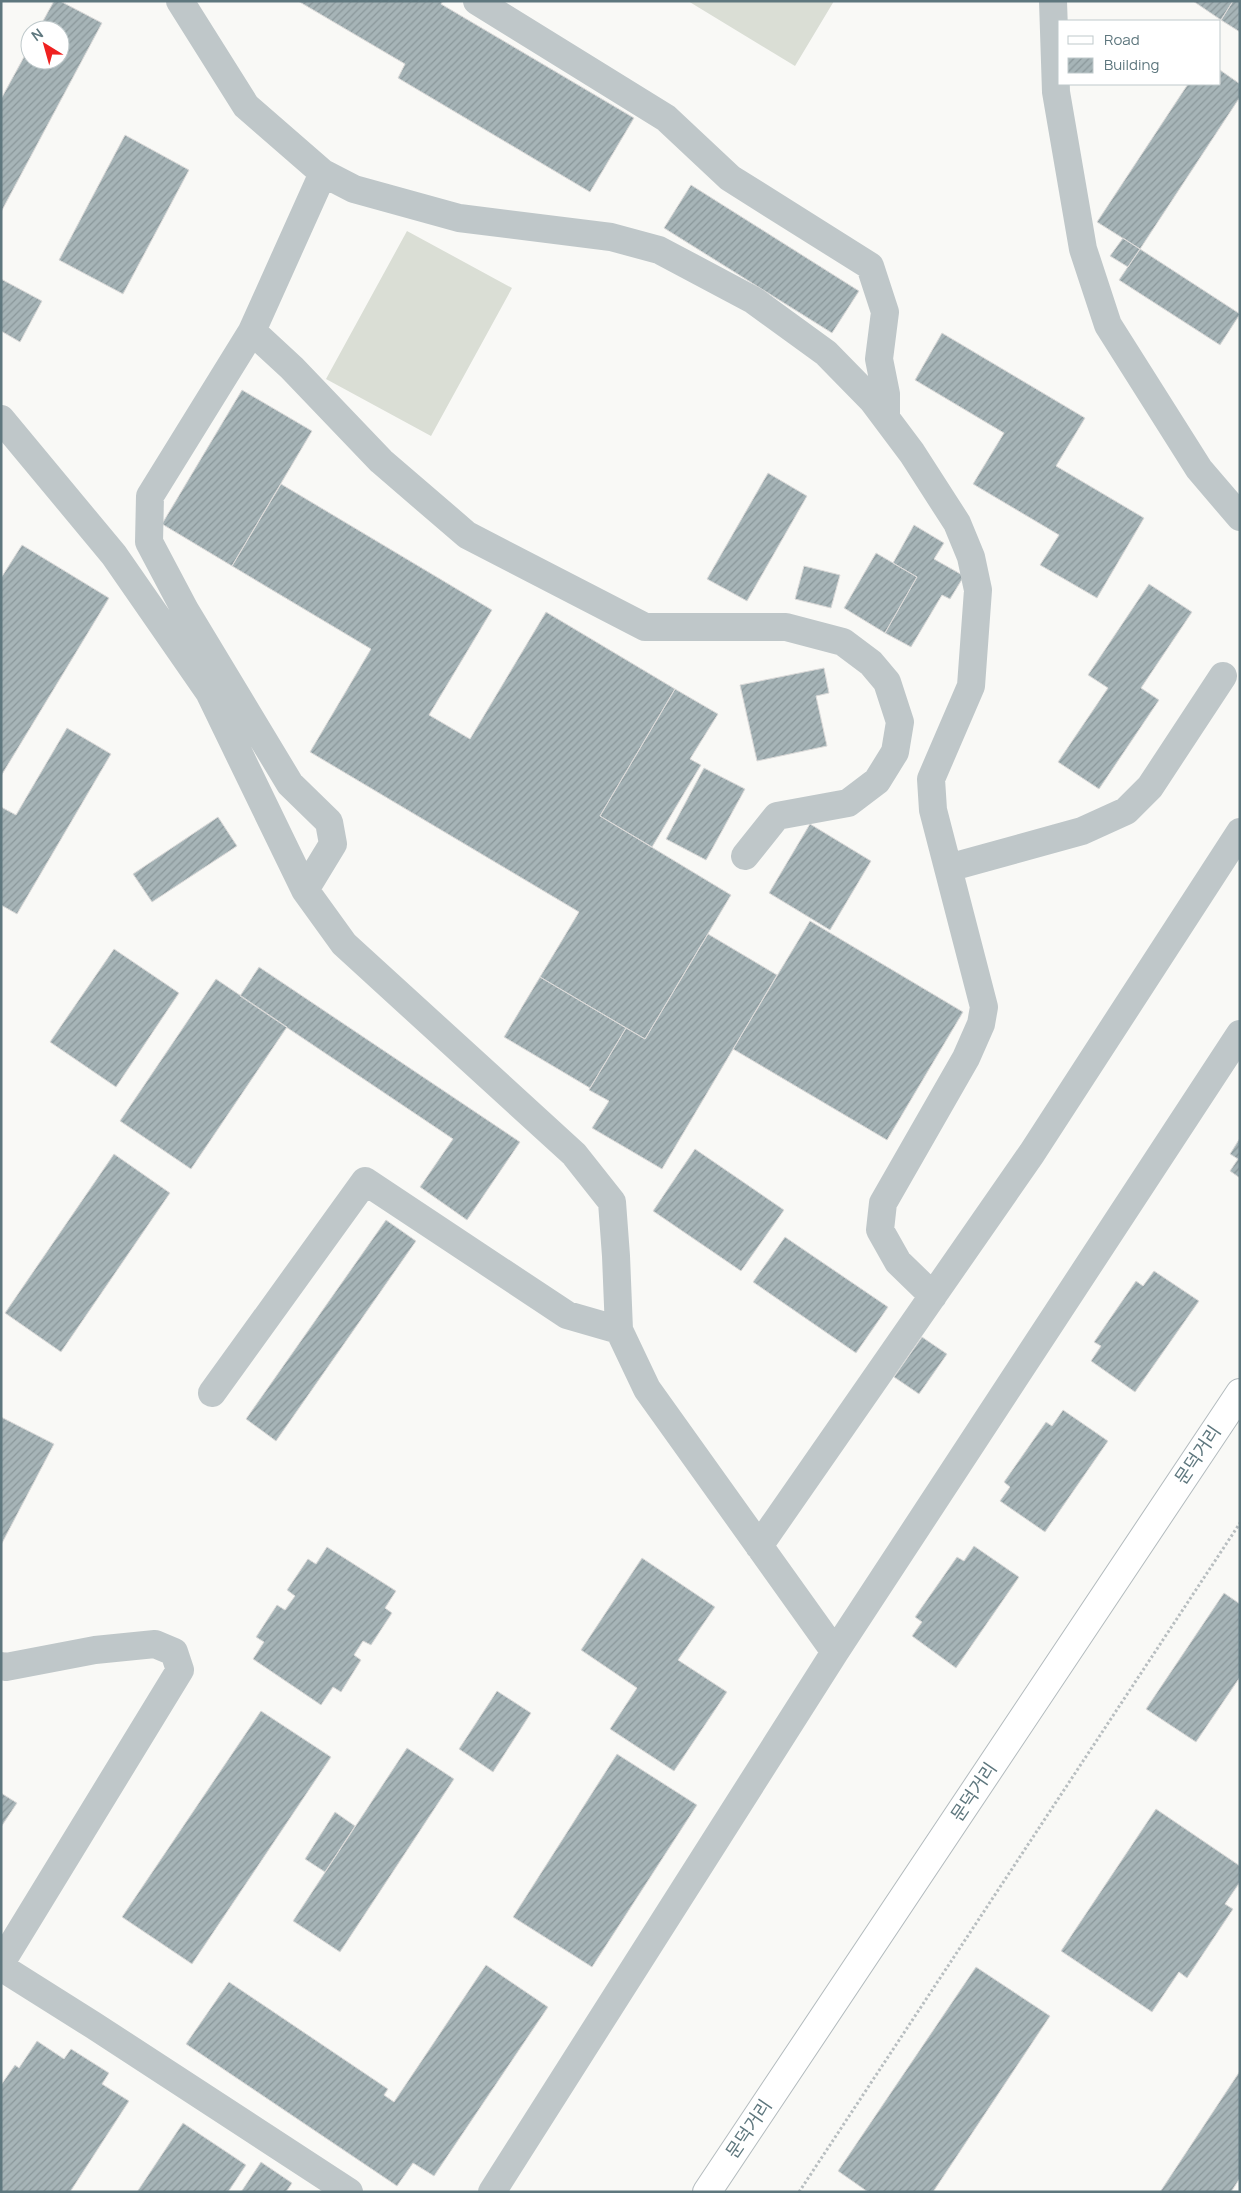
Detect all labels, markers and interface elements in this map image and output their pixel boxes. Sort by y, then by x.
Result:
north arrow [20,20,70,70]
legend [1058,20,1221,85]
text: N [27,24,47,45]
text: Road [1104,29,1140,50]
text: Building [1104,54,1159,75]
street label: 문덕거리 [1169,1420,1226,1489]
street label: 문덕거리 [945,1757,1002,1826]
street label: 문덕거리 [720,2094,777,2163]

